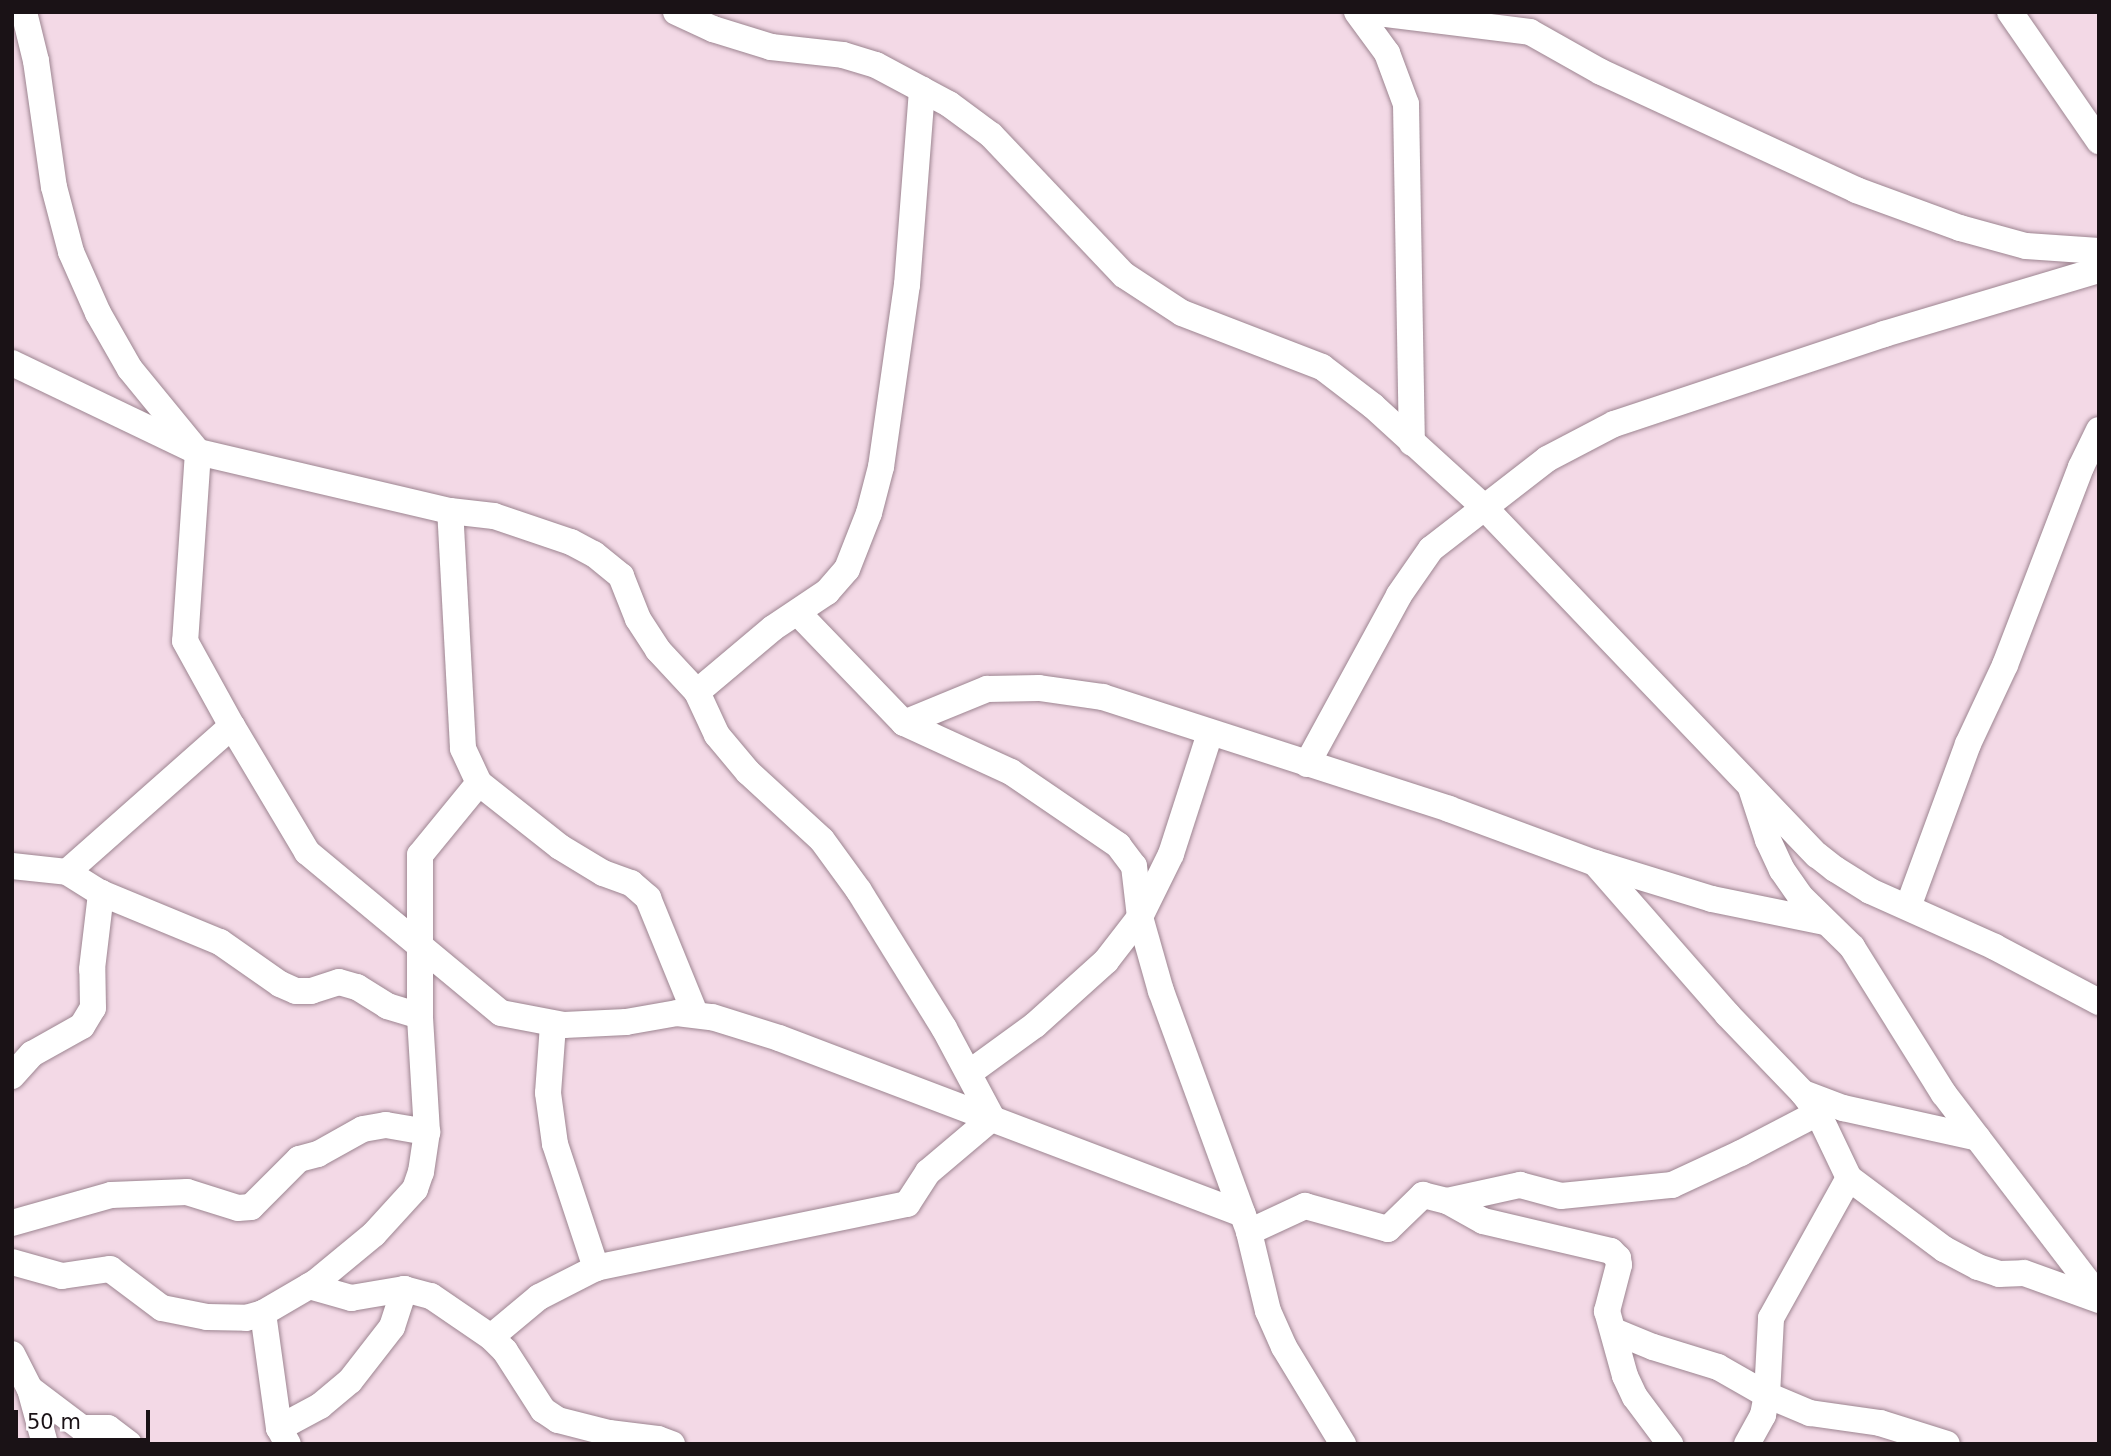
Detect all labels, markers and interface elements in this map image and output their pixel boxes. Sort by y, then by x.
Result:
scale bar [18,1396,154,1440]
text: 50 m [27,1410,81,1434]

